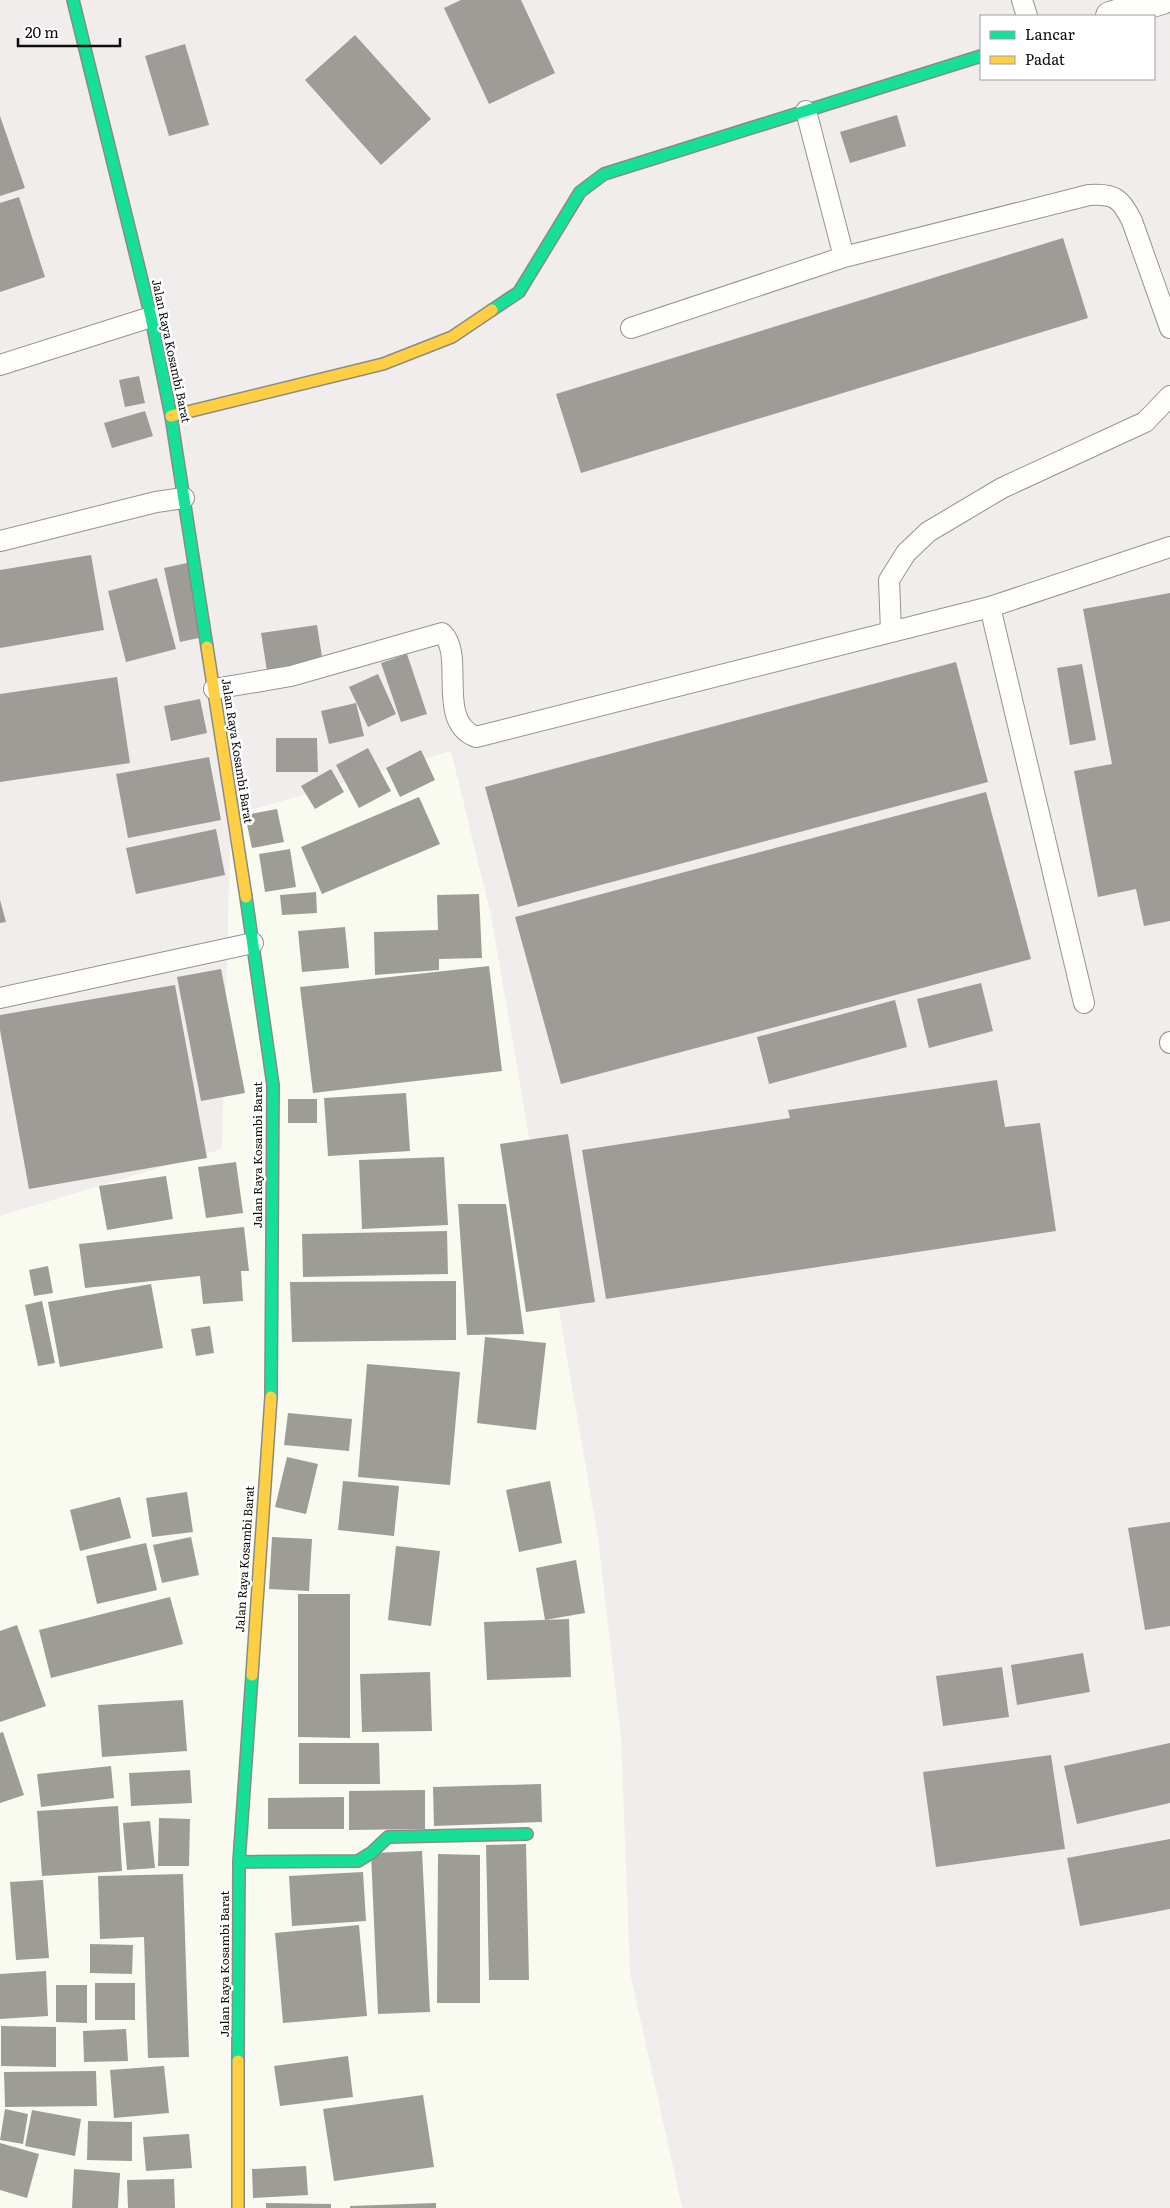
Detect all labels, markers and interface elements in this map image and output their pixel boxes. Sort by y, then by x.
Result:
scale bar [18,15,120,47]
legend [980,15,1155,80]
text: 20 m [25,20,59,43]
text: Lancar [1025,22,1075,45]
text: Padat [1025,47,1065,70]
street label: Jalan Raya Kosambi Barat [148,277,196,425]
street label: Jalan Raya Kosambi Barat [218,677,258,825]
street label: Jalan Raya Kosambi Barat [248,1082,266,1228]
street label: Jalan Raya Kosambi Barat [230,1485,258,1633]
street label: Jalan Raya Kosambi Barat [215,1891,233,2037]

